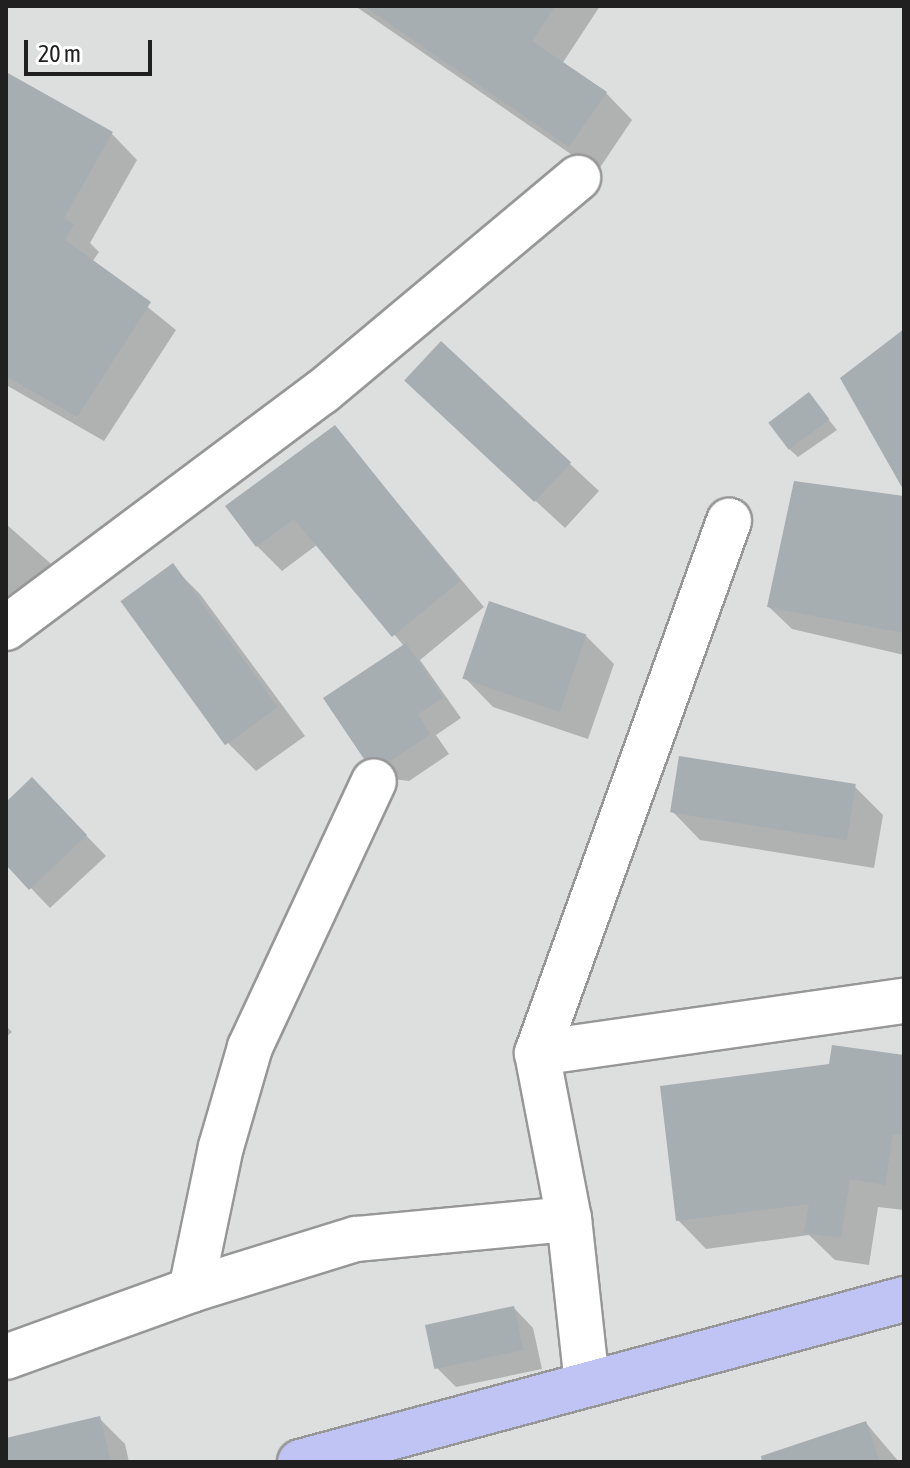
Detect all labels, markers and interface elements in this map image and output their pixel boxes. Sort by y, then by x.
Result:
scale bar [28,24,156,74]
text: 20 m [38,40,81,67]

